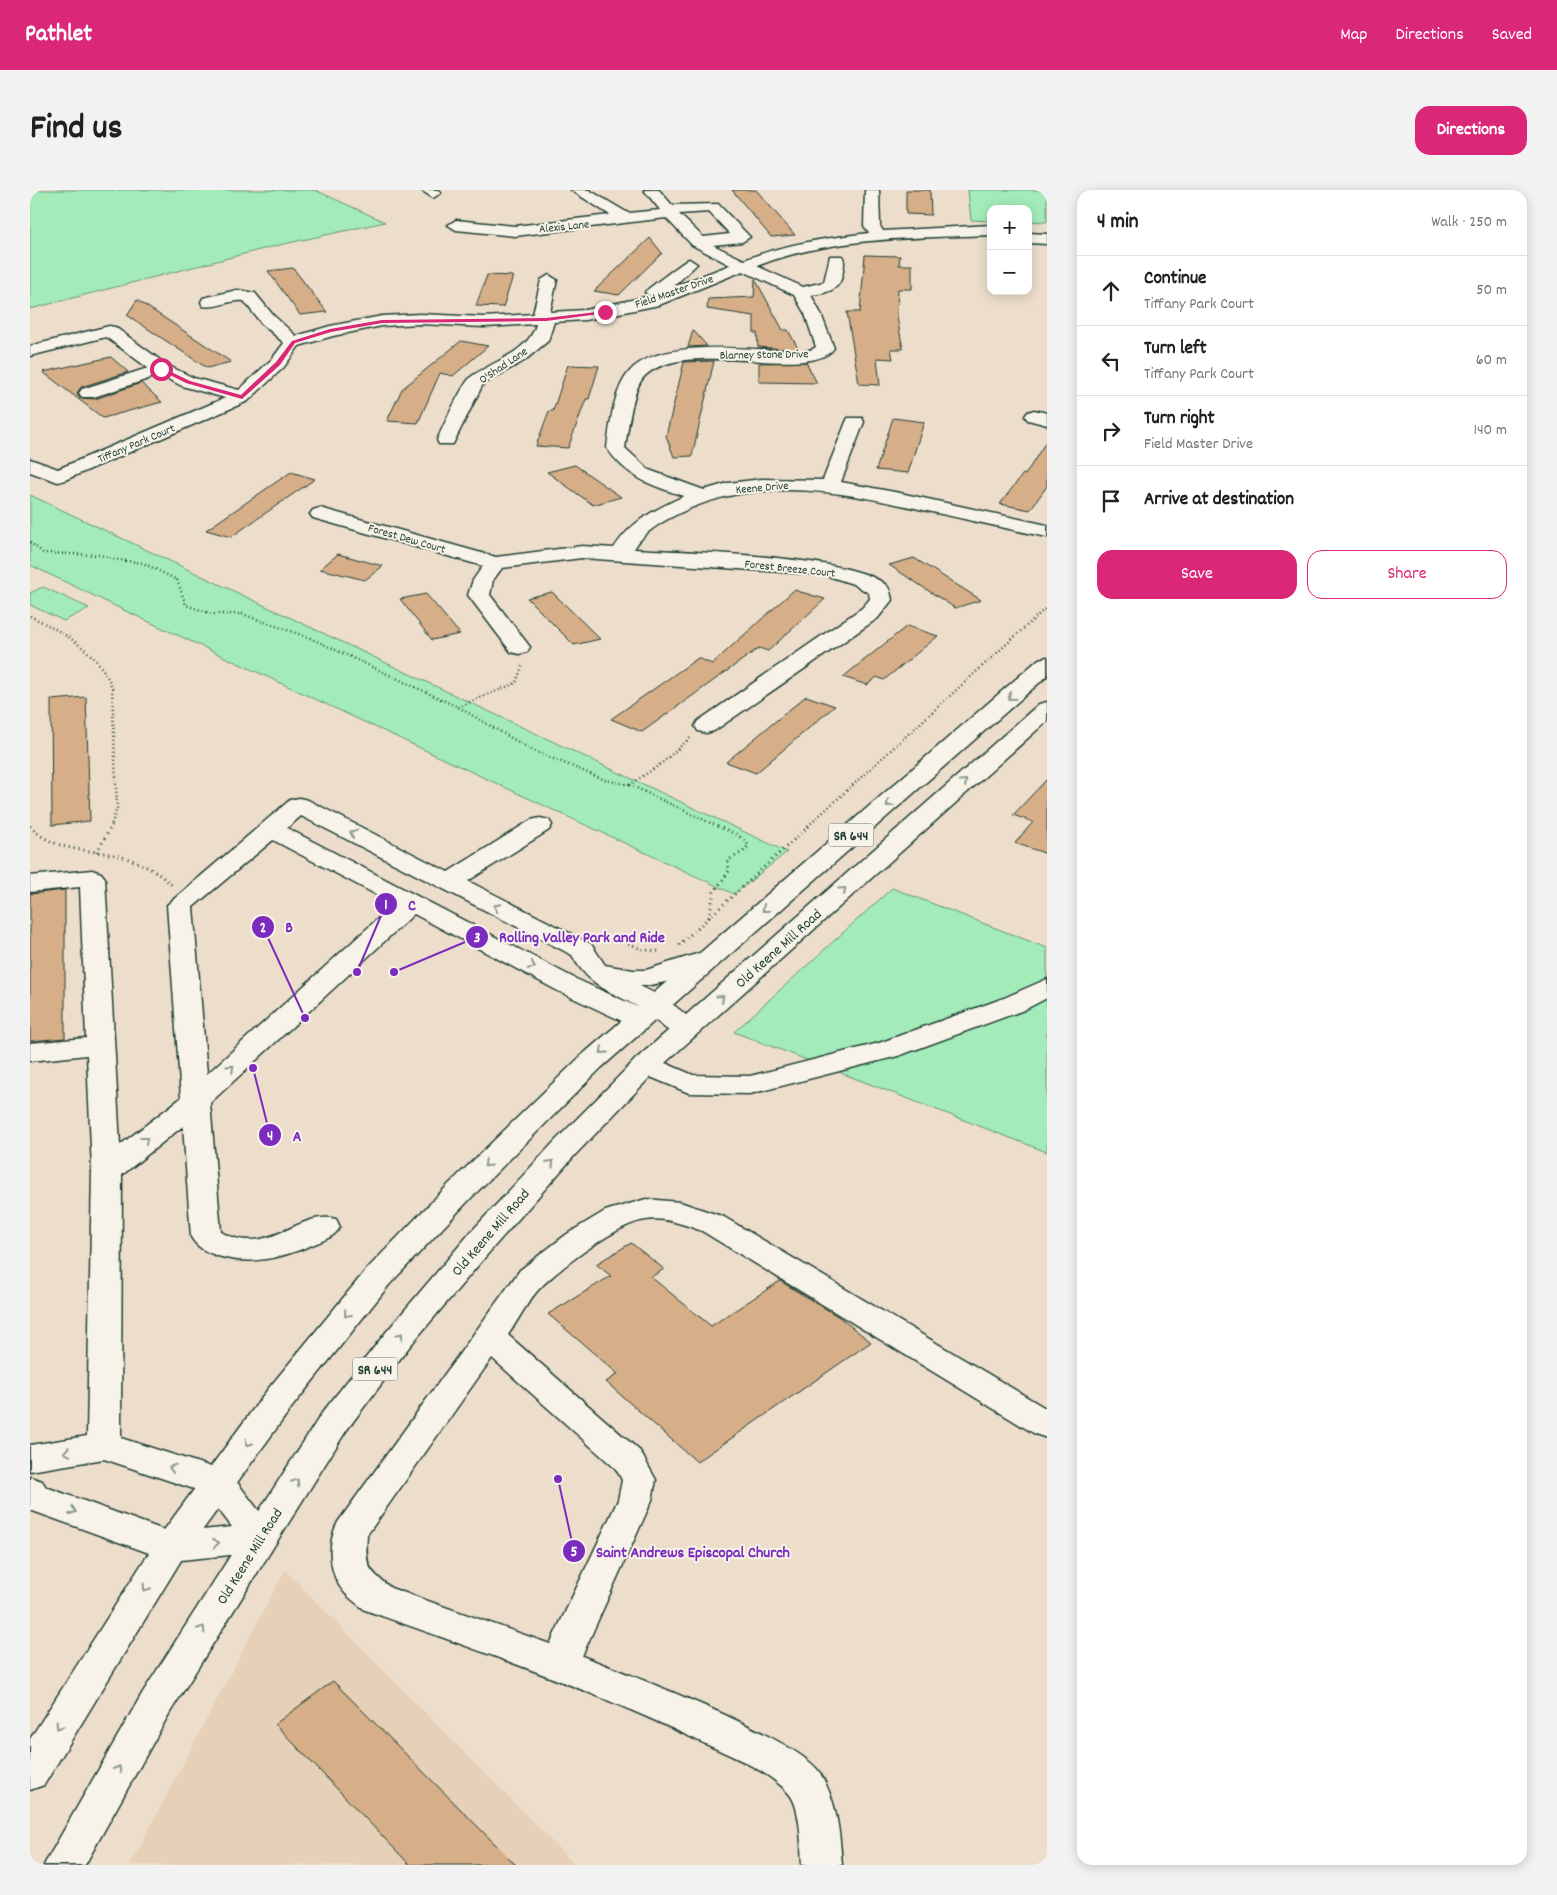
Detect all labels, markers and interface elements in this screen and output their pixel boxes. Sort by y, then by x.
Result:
text: Pathlet [25,18,92,52]
text: Map [1340,23,1367,48]
text: Directions [1395,23,1464,48]
text: Saved [1492,23,1532,48]
text: Find us [30,105,122,155]
button: Directions [1415,106,1527,155]
map controls [987,205,1032,295]
button: + [987,205,1032,250]
text: 4 min [1097,208,1139,238]
text: Walk · 250 m [1431,211,1507,234]
street label: Alexis Lane [538,216,590,239]
button: − [987,250,1032,295]
text: Continue [1144,266,1206,293]
street label: Field Master Drive [633,271,716,314]
icon: ahead [1097,277,1125,305]
text: 50 m [1476,279,1507,302]
text: Tiffany Park Court [1144,293,1254,316]
route end [594,301,617,324]
text: Turn left [1144,336,1207,363]
street label: O'Shad Lane [476,344,532,389]
street label: Blarney Stone Drive [719,346,809,365]
icon: left [1097,347,1125,375]
text: 60 m [1476,349,1507,372]
route start [150,358,173,381]
text: Tiffany Park Court [1144,363,1254,386]
text: Turn right [1144,406,1215,433]
icon: right [1097,417,1125,445]
text: 140 m [1473,419,1507,442]
street label: Tiffany Park Court [95,420,178,468]
text: Field Master Drive [1144,433,1253,456]
street label: Keene Drive [735,478,789,499]
icon: arrive [1097,487,1125,515]
text: Arrive at destination [1144,487,1294,514]
street label: Forest Dew Court [366,520,448,559]
button: Save [1097,550,1297,599]
button: Share [1307,550,1507,599]
street label: Forest Breeze Court [744,556,837,583]
one-way arrow [1008,691,1017,700]
one-way arrow [959,779,968,788]
one-way arrow [885,798,894,807]
road number: SR 644 [828,824,874,846]
one-way arrow [349,829,358,839]
one-way arrow [837,887,846,896]
callout: C [373,889,426,920]
text: 1 [384,895,388,917]
text: C [408,895,416,918]
one-way arrow [494,903,503,913]
one-way arrow [762,903,771,912]
street label: Old Keene Mill Road [731,905,828,994]
callout: B [250,911,303,942]
text: B [285,917,293,940]
text: 2 [260,918,266,940]
callout: Rolling Valley Park and Ride [465,921,675,952]
text: Rolling Valley Park and Ride [499,927,665,950]
text: 3 [474,928,481,950]
one-way arrow [526,960,535,970]
one-way arrow [716,995,725,1004]
one-way arrow [600,1045,609,1054]
one-way arrow [226,1064,235,1073]
callout: A [257,1120,311,1151]
text: 4 [267,1126,273,1148]
text: A [293,1126,302,1149]
one-way arrow [139,1138,148,1146]
one-way arrow [484,1158,493,1167]
one-way arrow [545,1160,554,1169]
street label: Old Keene Mill Road [447,1185,536,1282]
one-way arrow [344,1308,352,1317]
one-way arrow [395,1333,404,1342]
road number: SR 644 [352,1358,398,1380]
one-way arrow [245,1437,253,1446]
one-way arrow [63,1447,72,1457]
one-way arrow [168,1464,177,1474]
one-way arrow [289,1479,299,1488]
one-way arrow [68,1505,77,1515]
street label: Old Keene Mill Road [212,1505,289,1609]
callout: Saint Andrews Episcopal Church [561,1536,800,1567]
one-way arrow [212,1537,220,1548]
text: 5 [571,1542,578,1564]
text: Saint Andrews Episcopal Church [596,1542,790,1565]
one-way arrow [142,1583,152,1592]
one-way arrow [196,1626,206,1635]
one-way arrow [56,1721,66,1730]
one-way arrow [112,1765,122,1774]

